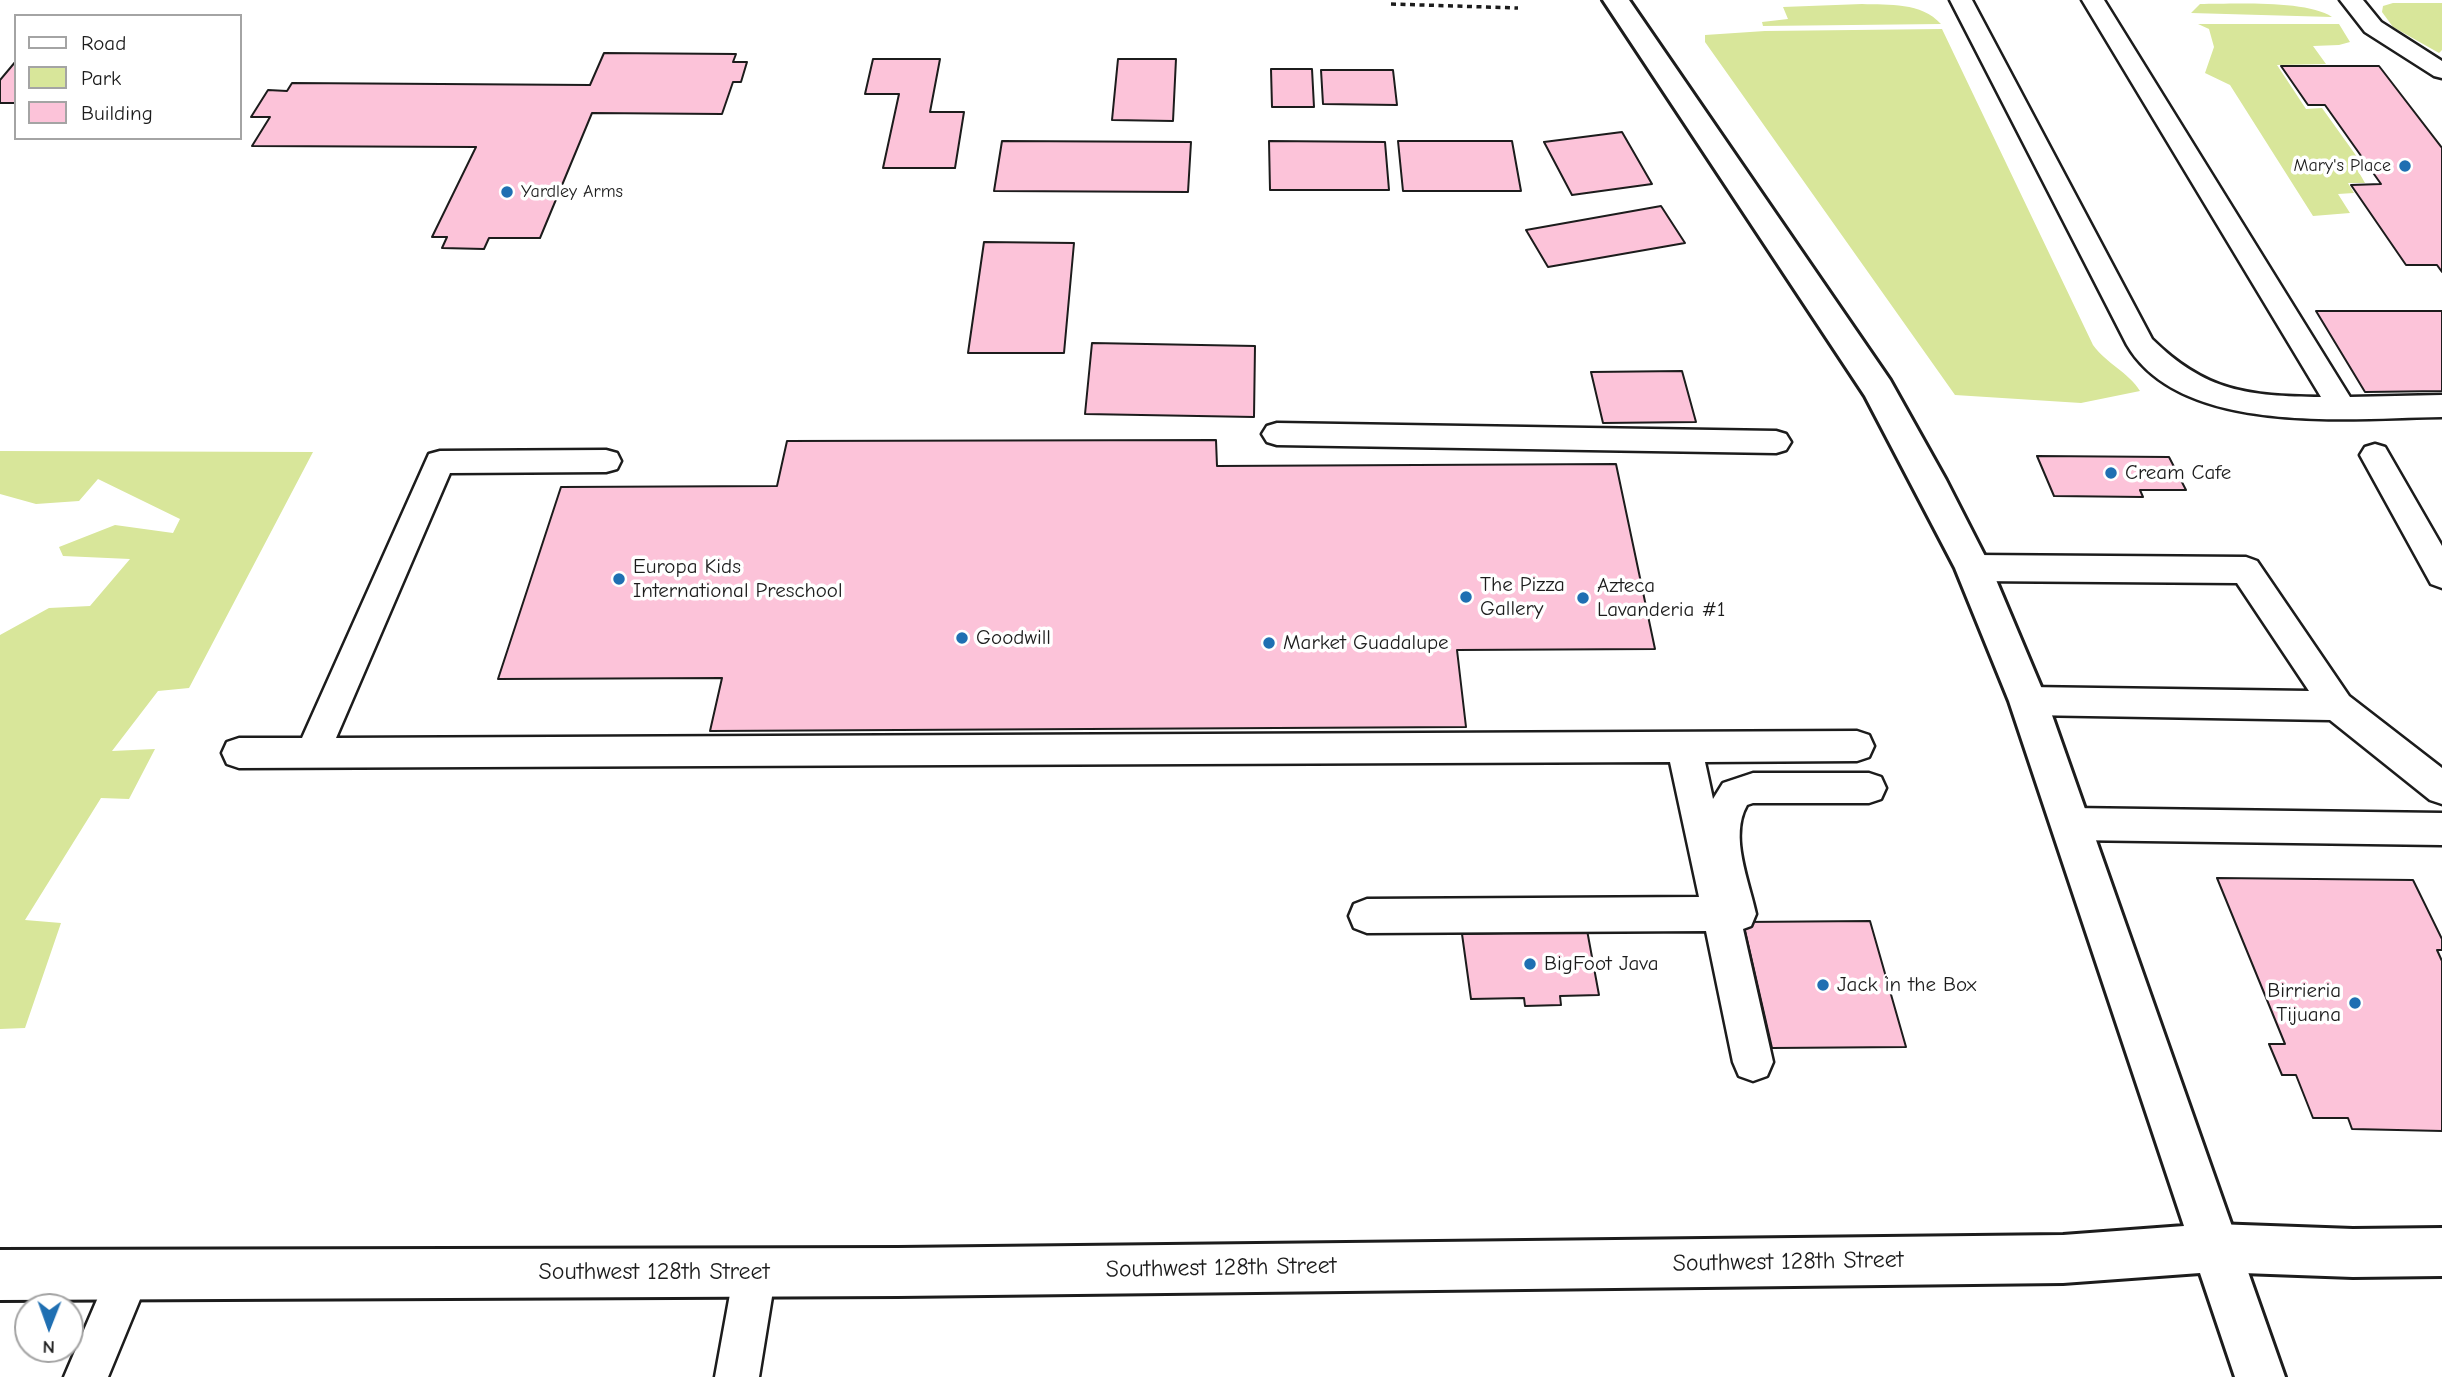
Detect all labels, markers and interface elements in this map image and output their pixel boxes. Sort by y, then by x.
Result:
legend [14,14,242,140]
text: Road [81,31,126,55]
text: Park [81,66,121,90]
text: Building [81,101,153,125]
place label: Mary's Place [2293,155,2391,177]
marker: Mary's Place [2397,158,2413,174]
place label: Yardley Arms [521,181,623,203]
marker: Yardley Arms [499,184,515,200]
place label: Cream Cafe [2125,460,2231,486]
marker: Cream Cafe [2103,465,2119,481]
place label: Europa Kids International Preschool [633,554,843,604]
marker: Europa Kids International Preschool [611,571,627,587]
place label: The Pizza Gallery [1480,572,1565,622]
place label: Azteca Lavanderia #1 [1597,573,1725,623]
marker: The Pizza Gallery [1458,589,1474,605]
marker: Azteca Lavanderia #1 [1575,590,1591,606]
place label: Goodwill [976,625,1051,651]
marker: Goodwill [954,630,970,646]
place label: Market Guadalupe [1283,630,1449,656]
marker: Market Guadalupe [1261,635,1277,651]
place label: BigFoot Java [1544,951,1659,977]
marker: BigFoot Java [1522,956,1538,972]
place label: Jack in the Box [1837,972,1976,998]
marker: Jack in the Box [1815,977,1831,993]
place label: Birrieria Tijuana [2267,978,2341,1028]
marker: Birrieria Tijuana [2347,995,2363,1011]
street label: Southwest 128th Street [1672,1246,1904,1278]
street label: Southwest 128th Street [1105,1252,1337,1284]
street label: Southwest 128th Street [539,1258,769,1286]
north arrow [14,1293,84,1363]
text: N [42,1336,55,1358]

